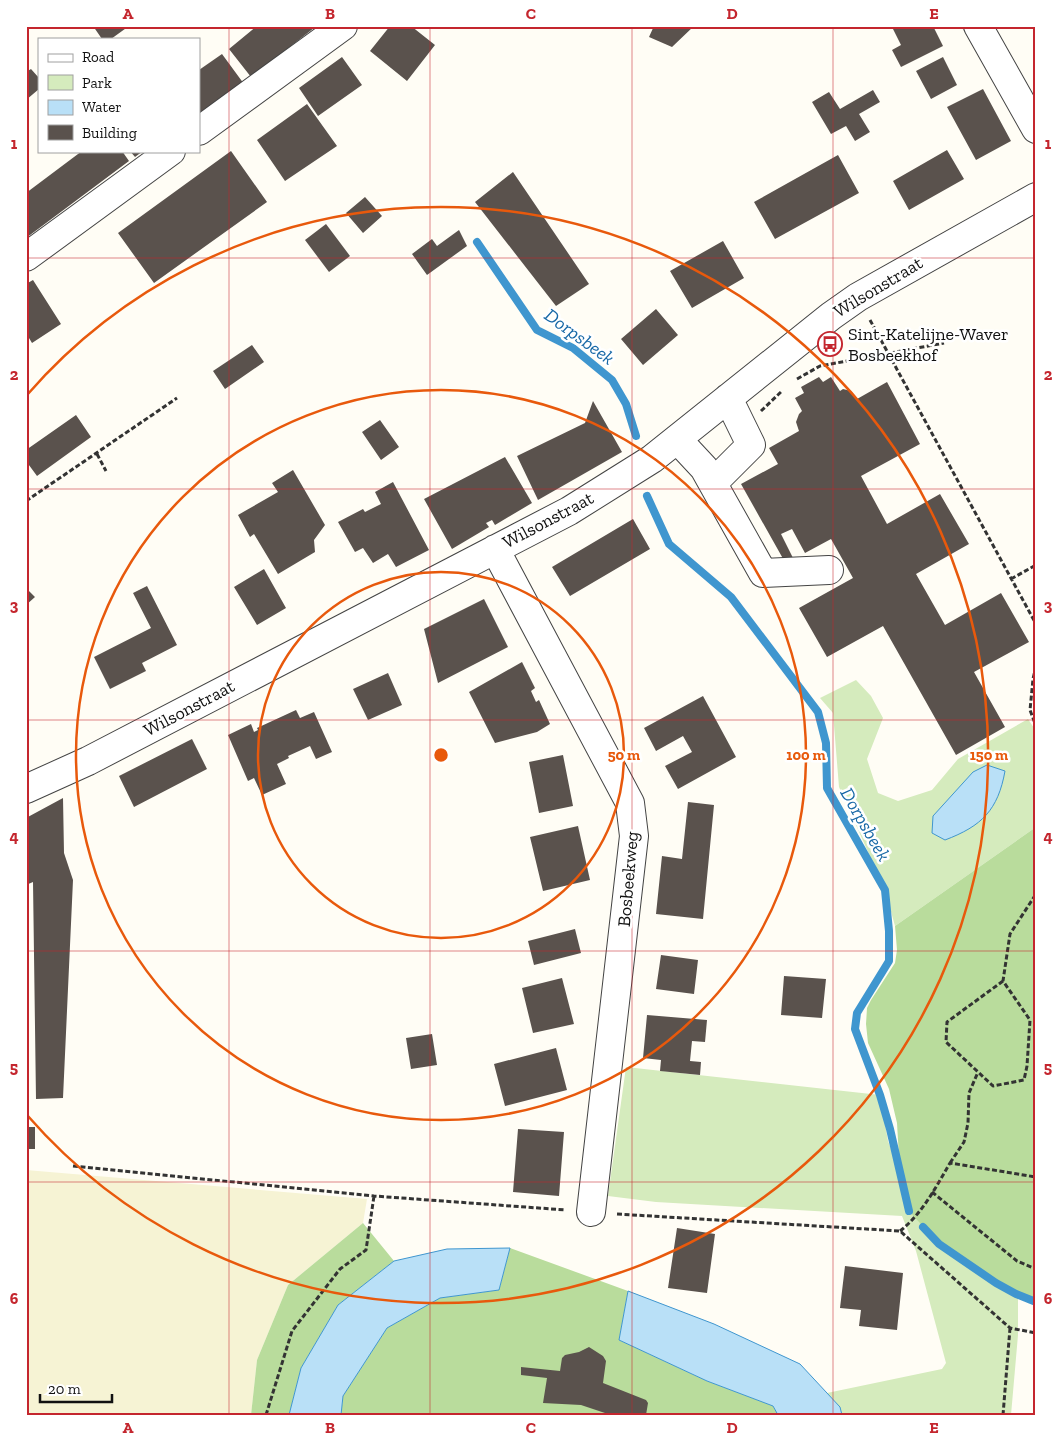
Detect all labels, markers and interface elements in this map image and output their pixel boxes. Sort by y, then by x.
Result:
text: A [123,4,134,23]
text: B [325,4,335,23]
text: C [526,4,536,23]
text: D [726,4,738,23]
text: E [929,4,939,23]
legend [38,38,200,152]
text: Road [82,48,115,66]
text: Park [82,74,112,92]
text: Water [82,98,122,116]
text: Building [82,124,137,142]
text: 1 [11,134,18,153]
text: 1 [1045,134,1052,153]
street label: Wilsonstraat [829,252,927,322]
water label: Dorpsbeek [540,303,619,370]
place label: Sint-Katelijne-Waver Bosbeekhof [848,323,1009,366]
bus stop icon: Sint-Katelijne-Waver Bosbeekhof [817,331,843,357]
text: 2 [10,365,19,384]
text: 2 [1044,365,1053,384]
street label: Wilsonstraat [499,487,598,553]
text: 3 [10,596,19,615]
text: 3 [1044,596,1053,615]
street label: Wilsonstraat [140,675,239,741]
centre of rings [432,746,450,764]
text: 50 m [608,746,640,764]
text: 100 m [786,746,826,764]
text: 150 m [970,746,1008,764]
water label: Dorpsbeek [835,783,896,865]
text: 4 [9,827,19,846]
text: 4 [1043,827,1053,846]
street label: Bosbeekweg [613,830,643,928]
text: 5 [10,1058,18,1077]
text: 5 [1044,1058,1052,1077]
text: 6 [10,1289,19,1308]
text: 6 [1044,1289,1053,1308]
scale bar [40,1371,112,1403]
text: 20 m [48,1380,81,1398]
text: A [123,1418,134,1437]
text: B [325,1418,335,1437]
text: C [526,1418,536,1437]
text: D [726,1418,738,1437]
text: E [929,1418,939,1437]

